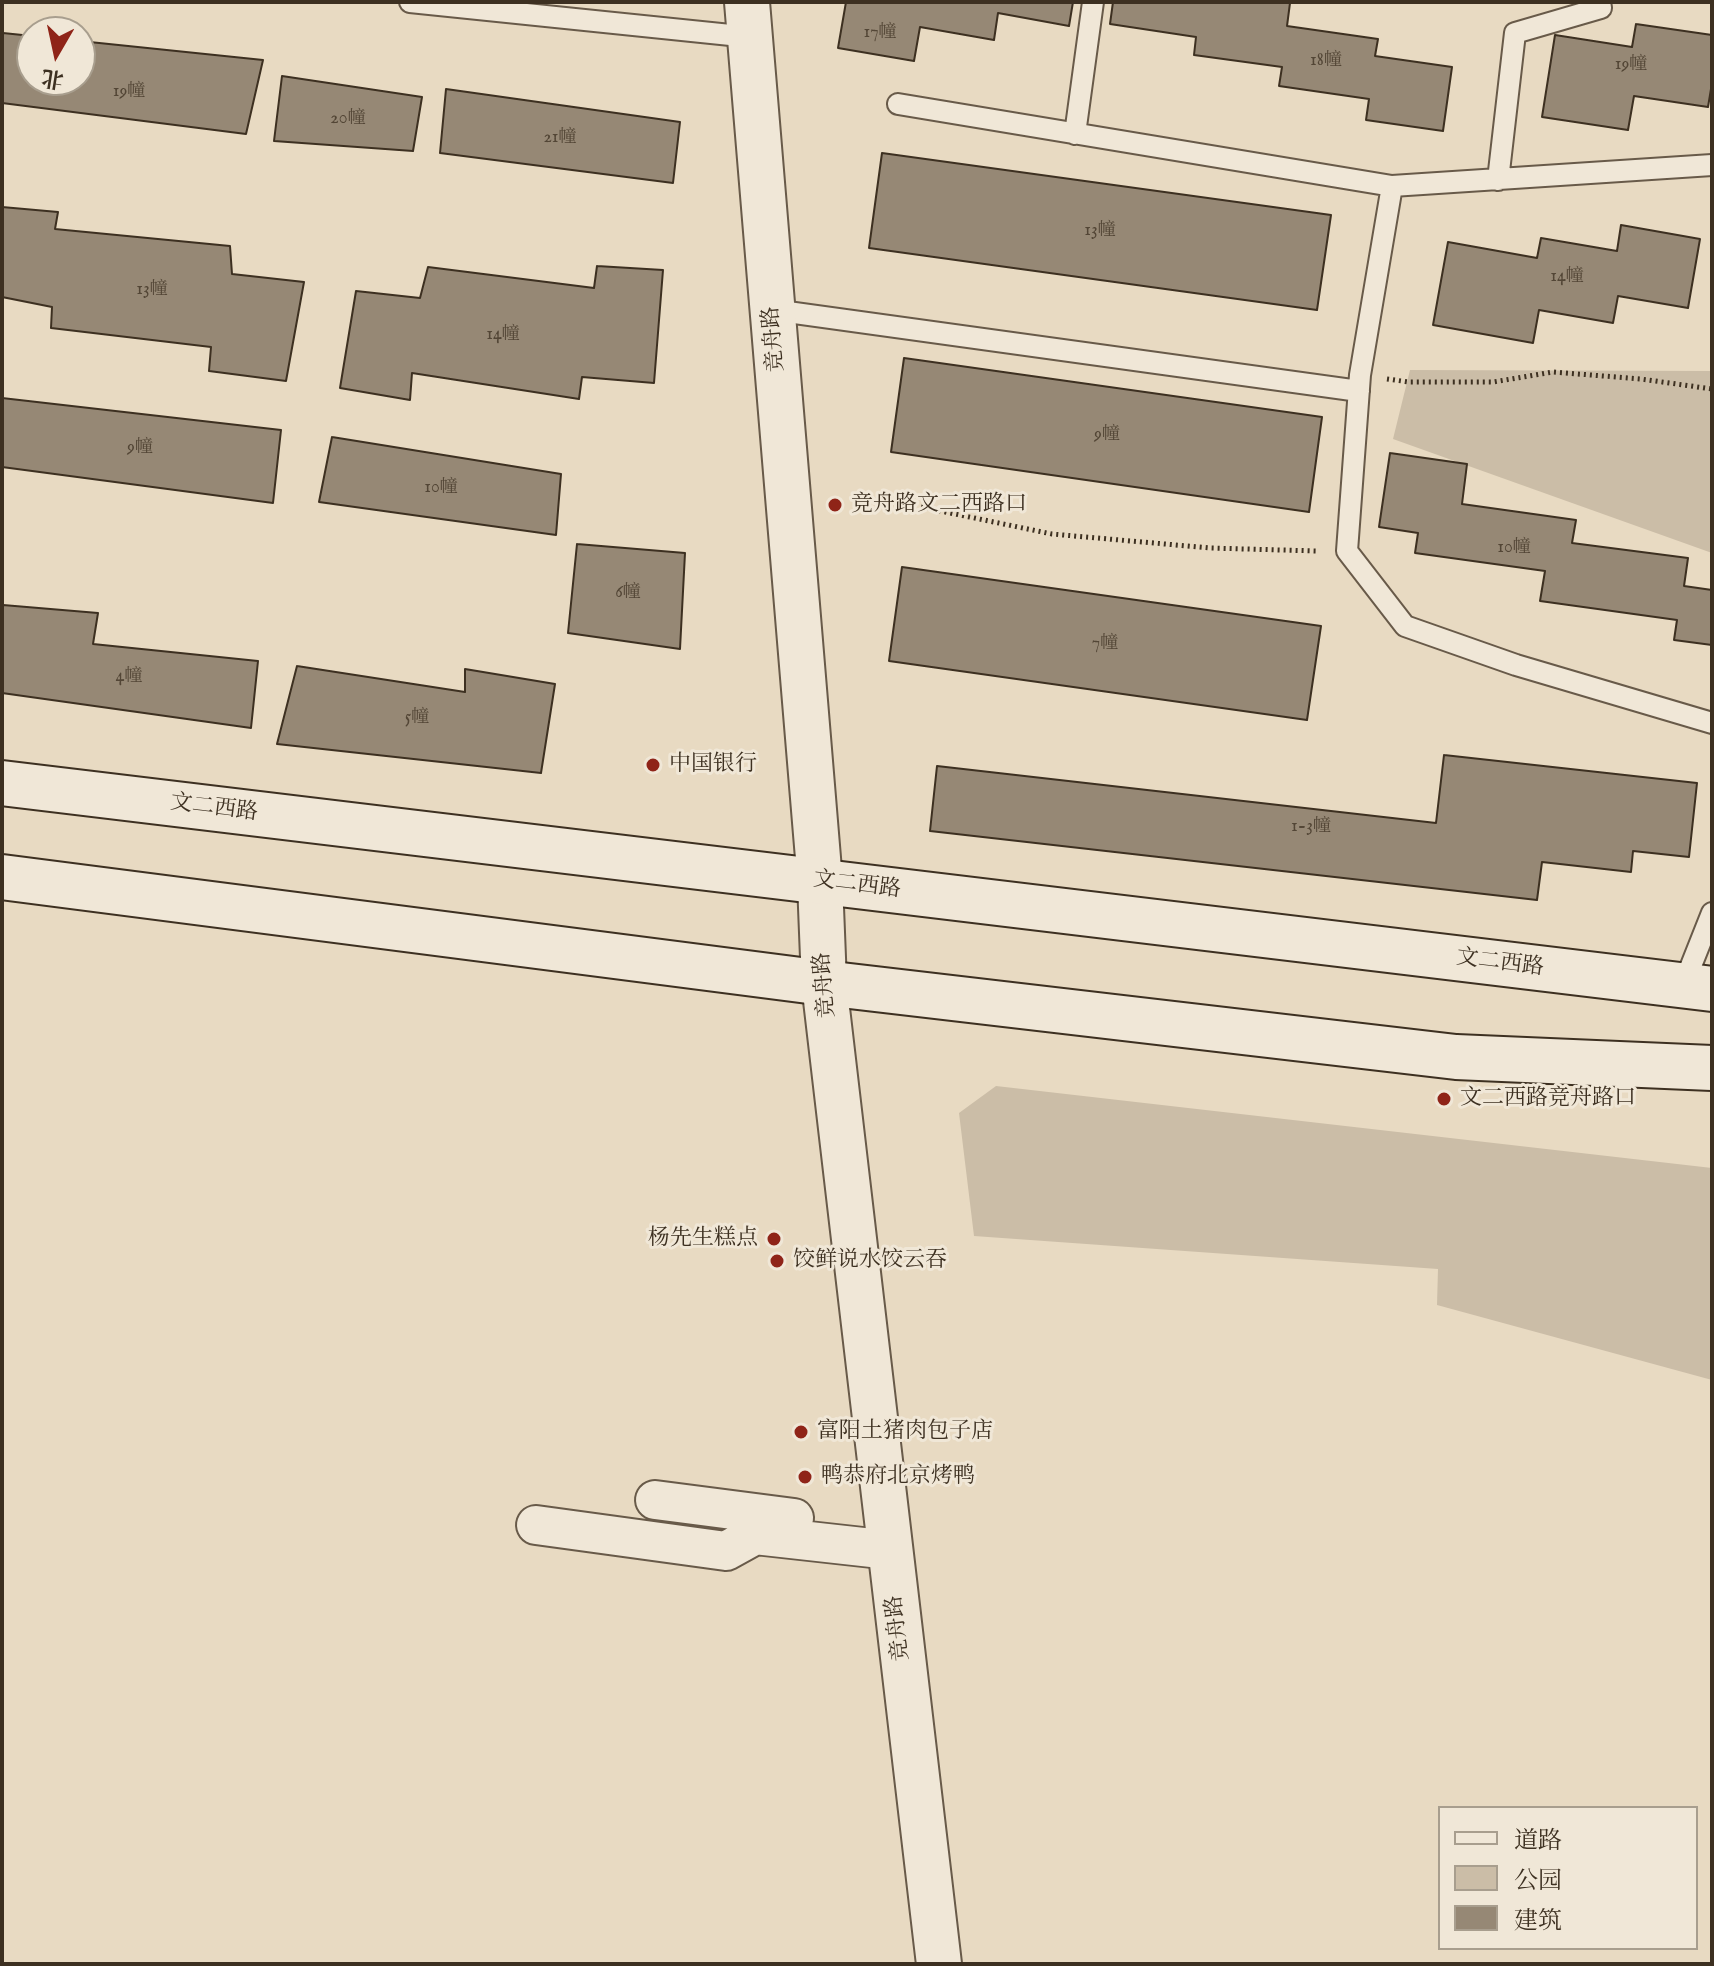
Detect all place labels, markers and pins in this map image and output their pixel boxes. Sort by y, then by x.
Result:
place label: 竞舟路文二西路口 [851,492,1027,518]
marker: 竞舟路文二西路口 [826,496,844,514]
place label: 中国银行 [669,752,757,778]
marker: 中国银行 [644,756,662,774]
place label: 文二西路竞舟路口 [1460,1086,1636,1112]
marker: 文二西路竞舟路口 [1435,1090,1453,1108]
place label: 杨先生糕点 [648,1226,758,1252]
marker: 杨先生糕点 [765,1230,783,1248]
place label: 饺鲜说水饺云吞 [793,1248,947,1274]
marker: 饺鲜说水饺云吞 [768,1252,786,1270]
place label: 富阳土猪肉包子店 [817,1419,993,1445]
marker: 富阳土猪肉包子店 [792,1423,810,1441]
place label: 鸭恭府北京烤鸭 [821,1464,975,1490]
marker: 鸭恭府北京烤鸭 [796,1468,814,1486]

